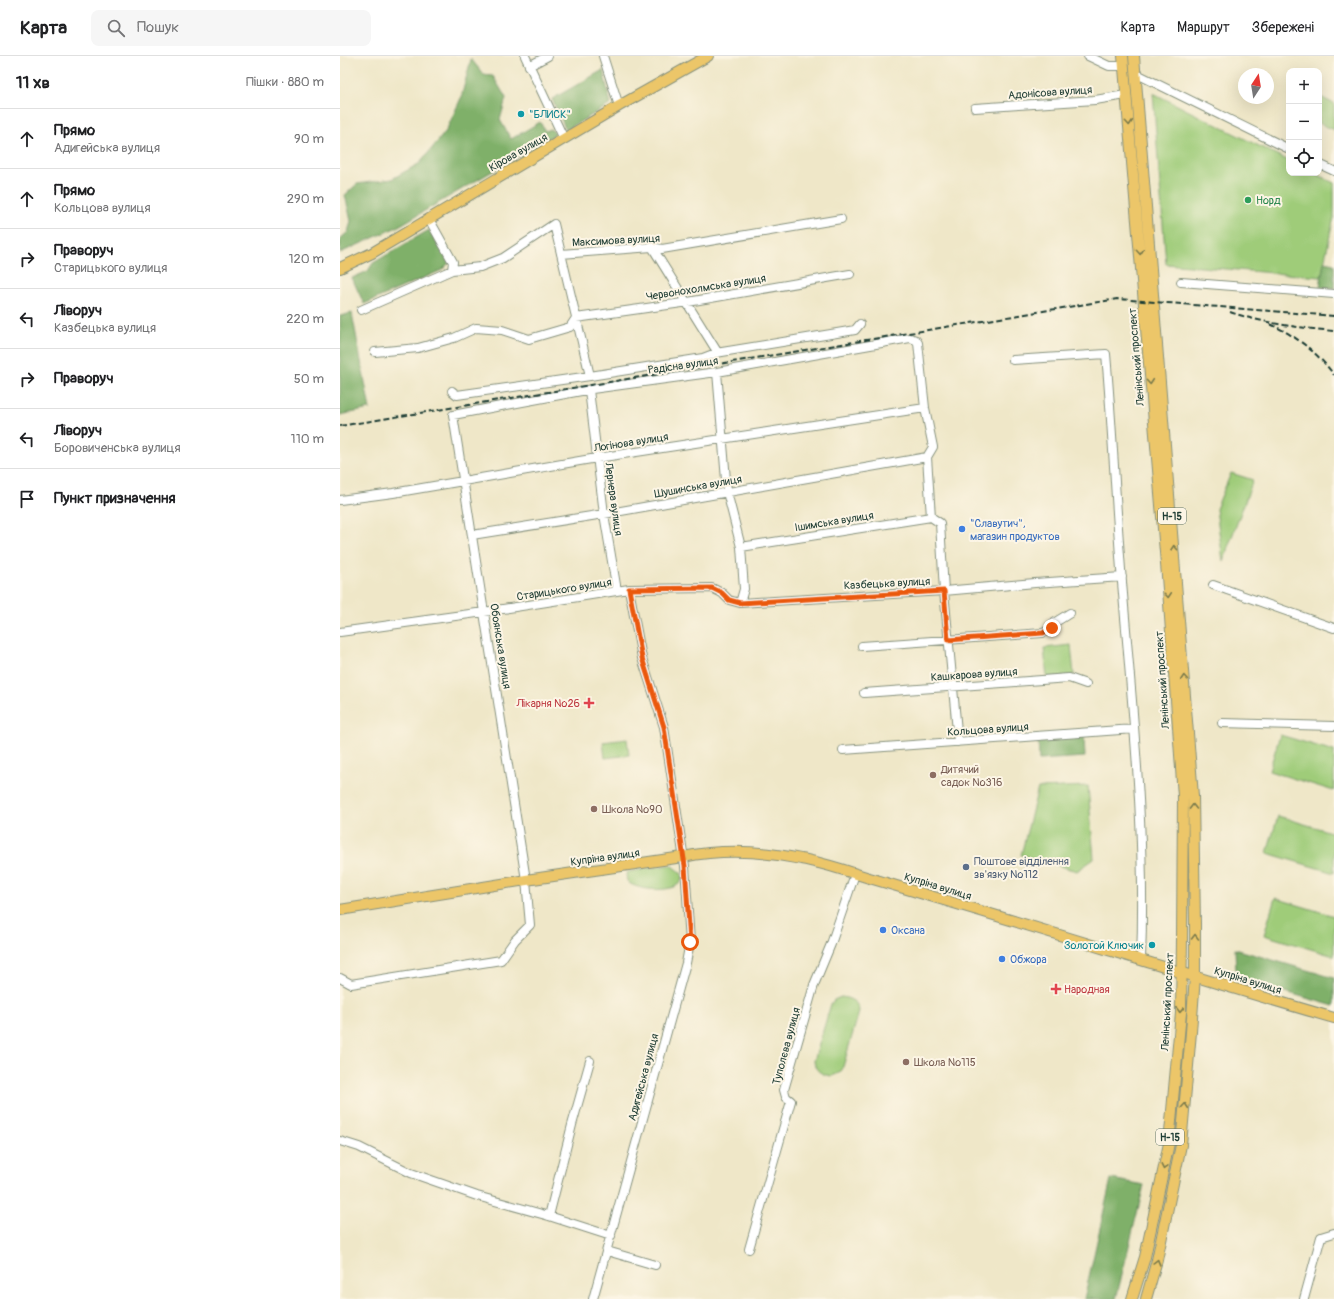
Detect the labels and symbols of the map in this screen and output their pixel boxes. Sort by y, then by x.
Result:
north arrow [1238,68,1274,104]
street label: Адонісова вулиця [1008,83,1093,102]
place label: "БЛИСК" [529,108,571,121]
marker: "БЛИСК" [516,109,526,119]
one-way arrow [1124,120,1133,126]
street label: Кірова вулиця [487,131,550,174]
place label: Норд [1256,194,1281,207]
marker: Норд [1243,195,1253,205]
street label: Максимова вулиця [572,232,660,249]
one-way arrow [1135,249,1144,255]
street label: Червонохолмська вулиця [645,272,767,303]
street label: Ленінський проспект [1126,307,1147,408]
street label: Радісна вулиця [647,354,719,377]
one-way arrow [1146,379,1155,385]
street label: Логінова вулиця [592,430,669,455]
street label: Лернера вулиця [602,461,625,536]
street label: Шушинська вулиця [653,472,743,501]
road number: Н-15 [1158,508,1186,524]
street label: Ішимська вулиця [794,509,874,534]
place label: "Славутич", магазин продуктов [970,517,1060,543]
marker: "Славутич", магазин продуктов [957,524,967,534]
one-way arrow [1170,545,1179,551]
street label: Казбецька вулиця [844,575,931,592]
street label: Старицького вулиця [516,576,612,603]
one-way arrow [1164,592,1173,598]
street label: Обоянська вулиця [487,602,514,690]
route end [1043,619,1061,637]
street label: Ленінський проспект [1153,630,1172,730]
street label: Кашкарова вулиця [930,665,1018,684]
one-way arrow [1180,675,1189,681]
place label: Лікарня №26 [516,697,580,710]
marker: Лікарня №26 [583,697,595,709]
street label: Кольцова вулиця [947,720,1029,739]
place label: Дитячий садок №316 [940,763,1002,789]
marker: Дитячий садок №316 [928,770,938,780]
place label: Школа №90 [602,803,662,816]
marker: Школа №90 [589,804,599,814]
one-way arrow [1189,804,1197,810]
street label: Купріна вулиця [570,846,640,869]
place label: Поштове відділення зв'язку №112 [974,855,1069,881]
marker: Поштове відділення зв'язку №112 [961,862,971,872]
street label: Купріна вулиця [903,870,973,903]
place label: Оксана [891,924,925,937]
marker: Оксана [878,925,888,935]
route start [681,933,699,951]
one-way arrow [1191,934,1199,940]
place label: Золотой Ключик [1064,939,1144,952]
marker: Золотой Ключик [1147,940,1157,950]
street label: Ленінський проспект [1158,952,1177,1052]
place label: Обжора [1010,953,1047,966]
marker: Обжора [997,954,1007,964]
street label: Купріна вулиця [1213,964,1283,997]
place label: Народная [1064,983,1110,996]
marker: Народная [1051,984,1061,994]
street label: Туполєва вулиця [770,1006,803,1086]
one-way arrow [1176,1007,1185,1013]
street label: Адигейська вулиця [626,1032,661,1122]
place label: Школа №115 [914,1056,976,1069]
marker: Школа №115 [901,1057,911,1067]
one-way arrow [1180,1103,1189,1109]
road number: Н-15 [1156,1129,1184,1145]
one-way arrow [1160,1164,1169,1171]
one-way arrow [1152,1258,1161,1265]

